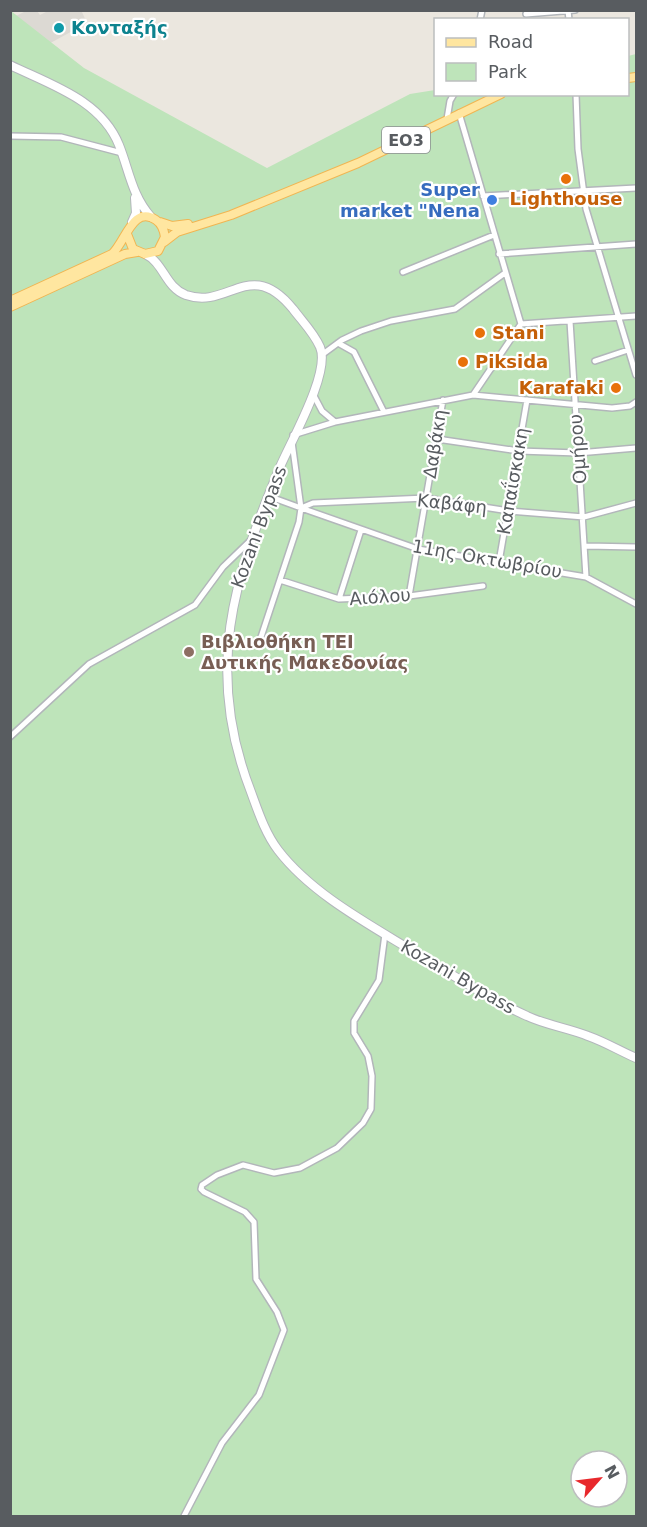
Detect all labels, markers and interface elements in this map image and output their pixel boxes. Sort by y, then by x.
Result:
place label: Κονταξής [71,17,168,38]
legend [434,18,629,96]
marker: Κονταξής [52,21,66,35]
text: Road [488,31,533,52]
text: Park [488,61,527,82]
road number: ΕΟ3 [382,127,430,153]
marker: Lighthouse [559,172,573,186]
place label: Super market "Nena [340,179,480,221]
place label: Lighthouse [510,188,622,209]
marker: Super market "Nena [485,193,499,207]
place label: Stani [492,322,545,343]
marker: Stani [473,326,487,340]
place label: Piksida [475,351,548,372]
marker: Piksida [456,355,470,369]
place label: Karafaki [519,377,604,398]
marker: Karafaki [609,381,623,395]
street label: Δαβάκη [419,408,450,480]
street label: Ομήρου [565,413,590,485]
street label: Καπαΐσκακη [492,426,532,536]
street label: Kozani Bypass [227,463,290,591]
street label: Καβάφη [416,489,488,518]
street label: 11ης Οκτωβρίου [411,535,564,582]
street label: Αιόλου [349,584,411,609]
place label: Βιβλιοθήκη ΤΕΙ Δυτικής Μακεδονίας [201,631,408,673]
marker: Βιβλιοθήκη ΤΕΙ Δυτικής Μακεδονίας [182,645,196,659]
street label: Kozani Bypass [397,935,519,1018]
north arrow [569,1449,629,1509]
text: N [600,1462,623,1483]

